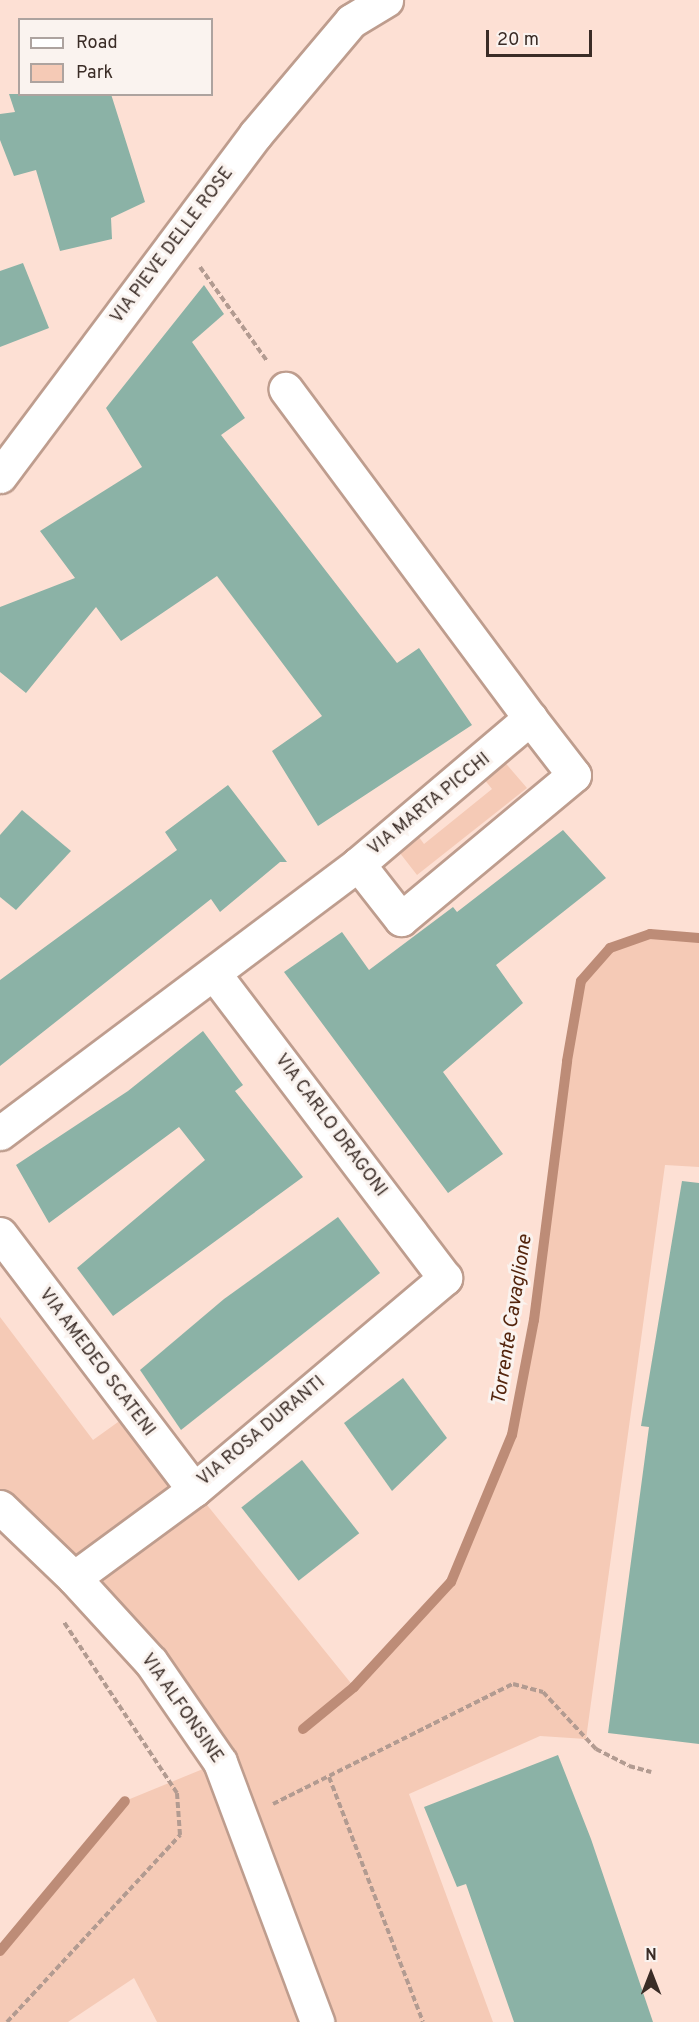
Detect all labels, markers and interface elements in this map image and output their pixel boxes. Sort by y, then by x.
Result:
legend [18,18,213,96]
scale bar [489,18,596,56]
text: 20 m [497,29,539,52]
text: Road [76,32,118,55]
text: Park [76,62,113,85]
street label: VIA PIEVE DELLE ROSE [107,163,239,329]
street label: VIA MARTA PICCHI [364,749,496,861]
street label: VIA CARLO DRAGONI [269,1050,391,1202]
water label: Torrente Cavaglione [488,1233,538,1407]
street label: VIA AMEDEO SCATENI [33,1284,159,1442]
street label: VIA ROSA DURANTI [193,1372,331,1492]
street label: VIA ALFONSINE [135,1650,227,1768]
north arrow [621,1944,681,2004]
text: N [645,1946,657,1966]

